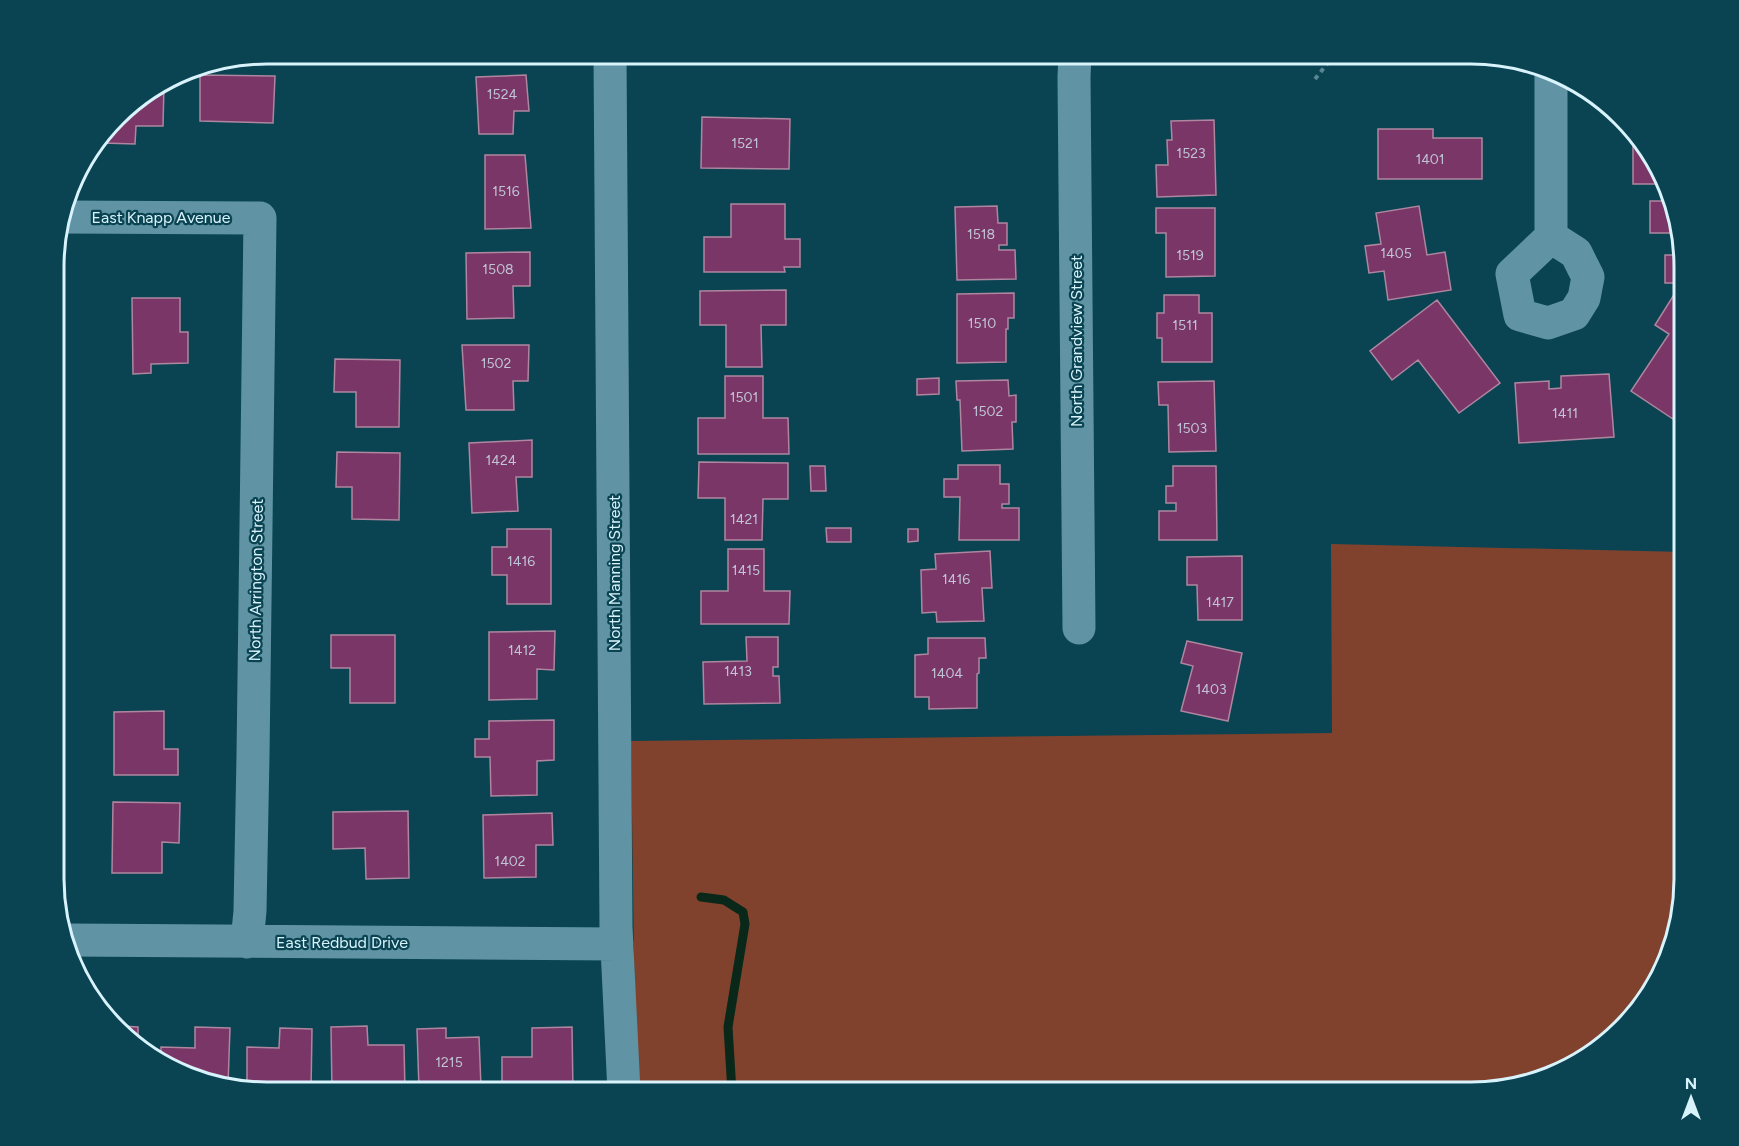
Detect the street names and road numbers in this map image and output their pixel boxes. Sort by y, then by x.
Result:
street label: East Knapp Avenue [92,208,231,227]
street label: North Grandview Street [1067,255,1086,427]
street label: North Manning Street [605,495,624,651]
street label: North Arrington Street [245,499,267,661]
street label: East Redbud Drive [276,933,408,952]

